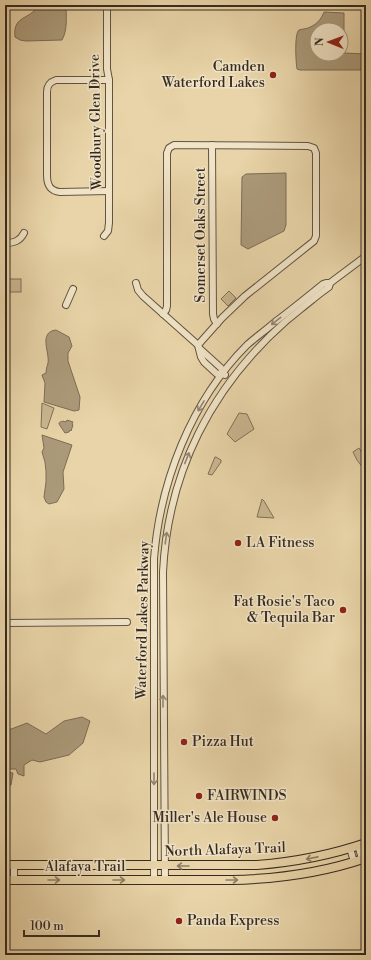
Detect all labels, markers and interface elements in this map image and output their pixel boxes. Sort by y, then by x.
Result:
north arrow [309,22,349,62]
text: N [313,37,327,46]
street label: Woodbury Glen Drive [86,54,106,191]
place label: Camden Waterford Lakes [161,58,266,92]
marker: Camden Waterford Lakes [268,70,278,80]
street label: Somerset Oaks Street [192,167,210,303]
one-way arrow [271,317,282,326]
one-way arrow [197,400,205,412]
one-way arrow [184,452,191,464]
one-way arrow [162,532,170,545]
place label: LA Fitness [246,534,314,552]
marker: LA Fitness [233,538,243,548]
street label: Waterford Lakes Parkway [133,540,153,701]
place label: Fat Rosie's Taco & Tequila Bar [233,593,335,627]
marker: Fat Rosie's Taco & Tequila Bar [338,605,348,615]
one-way arrow [159,695,167,708]
place label: Pizza Hut [192,733,254,751]
marker: Pizza Hut [179,737,189,747]
one-way arrow [150,772,158,785]
place label: FAIRWINDS [207,787,287,805]
marker: FAIRWINDS [194,791,204,801]
place label: Miller's Ale House [152,809,267,827]
marker: Miller's Ale House [270,813,280,823]
street label: North Alafaya Trail [164,839,286,861]
one-way arrow [306,854,319,862]
street label: Alafaya Trail [44,858,125,876]
one-way arrow [177,862,190,870]
one-way arrow [47,876,60,884]
one-way arrow [112,876,125,884]
one-way arrow [225,876,238,884]
scale bar [24,912,99,938]
place label: Panda Express [187,912,279,930]
marker: Panda Express [174,916,184,926]
text: 100 m [30,919,64,934]

